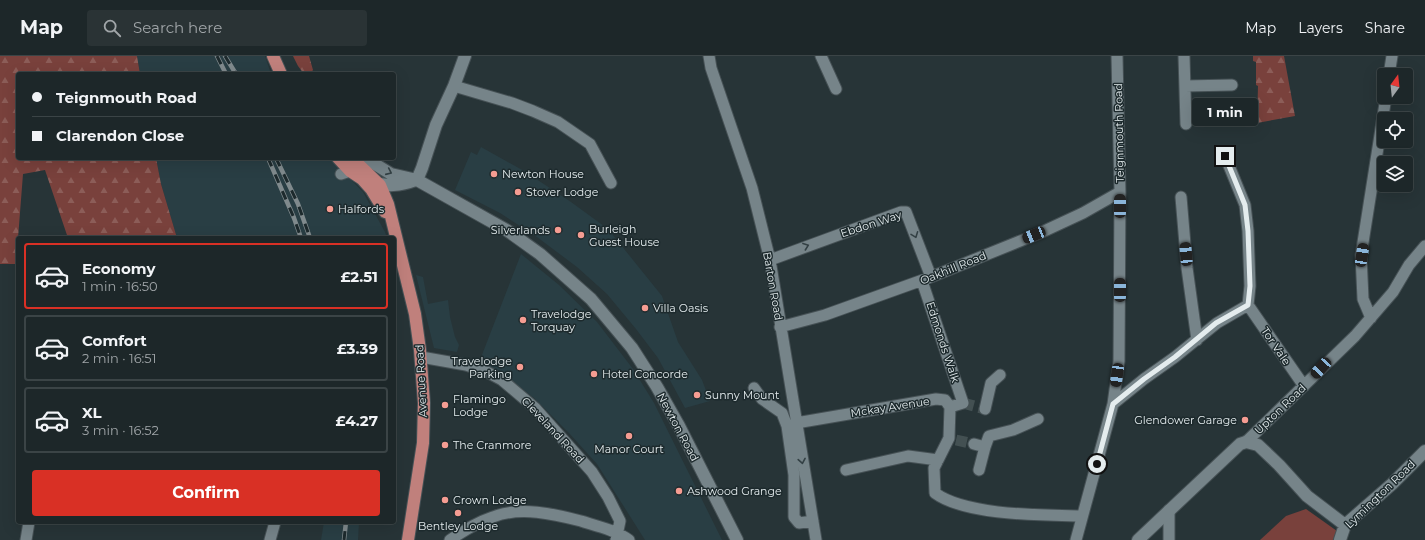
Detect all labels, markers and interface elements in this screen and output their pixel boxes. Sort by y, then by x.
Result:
search box [87,10,367,46]
text: Map [20,16,63,39]
icon: search [101,17,123,39]
text: Search here [133,18,222,37]
text: Map [1245,19,1276,37]
text: Layers [1298,19,1343,37]
text: Share [1365,19,1405,37]
north arrow [1377,68,1413,104]
map controls [1377,68,1413,192]
street label: Teignmouth Road [1111,83,1127,183]
text: Teignmouth Road [56,88,197,107]
callout: 1 min [1192,98,1258,126]
text: 1 min [1207,104,1243,120]
button: locate [1377,112,1413,148]
text: Clarendon Close [56,126,184,145]
route end [1216,147,1234,165]
button: layers [1377,156,1413,192]
one-way arrow [385,167,393,175]
place label: Newton House [502,167,584,181]
marker: Newton House [489,169,499,179]
place label: Stover Lodge [526,185,599,199]
marker: Stover Lodge [513,187,523,197]
car [1114,194,1126,218]
place label: Halfords [338,202,385,216]
marker: Halfords [325,204,335,214]
street label: Ebdon Way [839,208,903,240]
place label: Burleigh Guest House [589,222,660,249]
place label: Silverlands [491,223,551,237]
marker: Silverlands [553,225,563,235]
car [1021,225,1047,245]
marker: Burleigh Guest House [576,230,586,240]
one-way arrow [910,231,918,238]
car [1179,242,1193,266]
car [1354,242,1370,268]
one-way arrow [803,243,810,251]
street label: Oakhill Road [918,248,988,288]
street label: Barton Road [760,251,786,321]
icon: car [34,258,70,294]
text: Economy [82,259,155,278]
text: £2.51 [340,267,378,286]
text: 1 min · 16:50 [82,278,158,294]
car [1114,278,1126,302]
street label: Edmonds Walk [923,300,963,385]
place label: Villa Oasis [653,301,709,315]
marker: Villa Oasis [640,303,650,313]
place label: Travelodge Torquay [531,307,592,334]
marker: Travelodge Torquay [518,315,528,325]
street label: Tor Vale [1258,324,1294,368]
icon: car [34,330,70,366]
text: Comfort [82,331,147,350]
text: £3.39 [337,339,378,358]
street label: Avenue Road [412,344,430,418]
text: 2 min · 16:51 [82,350,156,366]
place label: Travelodge Parking [452,354,512,381]
car [1308,355,1334,381]
marker: Travelodge Parking [515,362,525,372]
car [1109,362,1125,388]
place label: Hotel Concorde [602,367,688,381]
marker: Hotel Concorde [589,369,599,379]
street label: Upton Road [1251,381,1309,437]
place label: Sunny Mount [705,388,780,402]
street label: Newton Road [654,390,702,464]
marker: Sunny Mount [692,390,702,400]
place label: Flamingo Lodge [453,392,506,419]
street label: Cleveland Road [519,394,587,466]
street label: Mckay Avenue [850,394,931,420]
marker: Flamingo Lodge [440,400,450,410]
icon: car [34,402,70,438]
text: XL [82,403,101,422]
text: £4.27 [335,411,378,430]
place label: Glendower Garage [1134,413,1237,427]
marker: Glendower Garage [1240,415,1250,425]
text: 3 min · 16:52 [82,422,159,438]
marker: Manor Court [624,431,634,441]
place label: The Cranmore [453,438,532,452]
marker: The Cranmore [440,440,450,450]
place label: Manor Court [594,442,664,456]
route start [1088,455,1106,473]
street label: Lymington Road [1342,457,1418,531]
one-way arrow [798,458,806,464]
button: Confirm [32,470,380,516]
place label: Ashwood Grange [687,484,782,498]
marker: Ashwood Grange [674,486,684,496]
place label: Crown Lodge [453,493,527,507]
marker: Crown Lodge [440,495,450,505]
marker: Bentley Lodge [453,508,463,518]
place label: Bentley Lodge [418,519,498,533]

